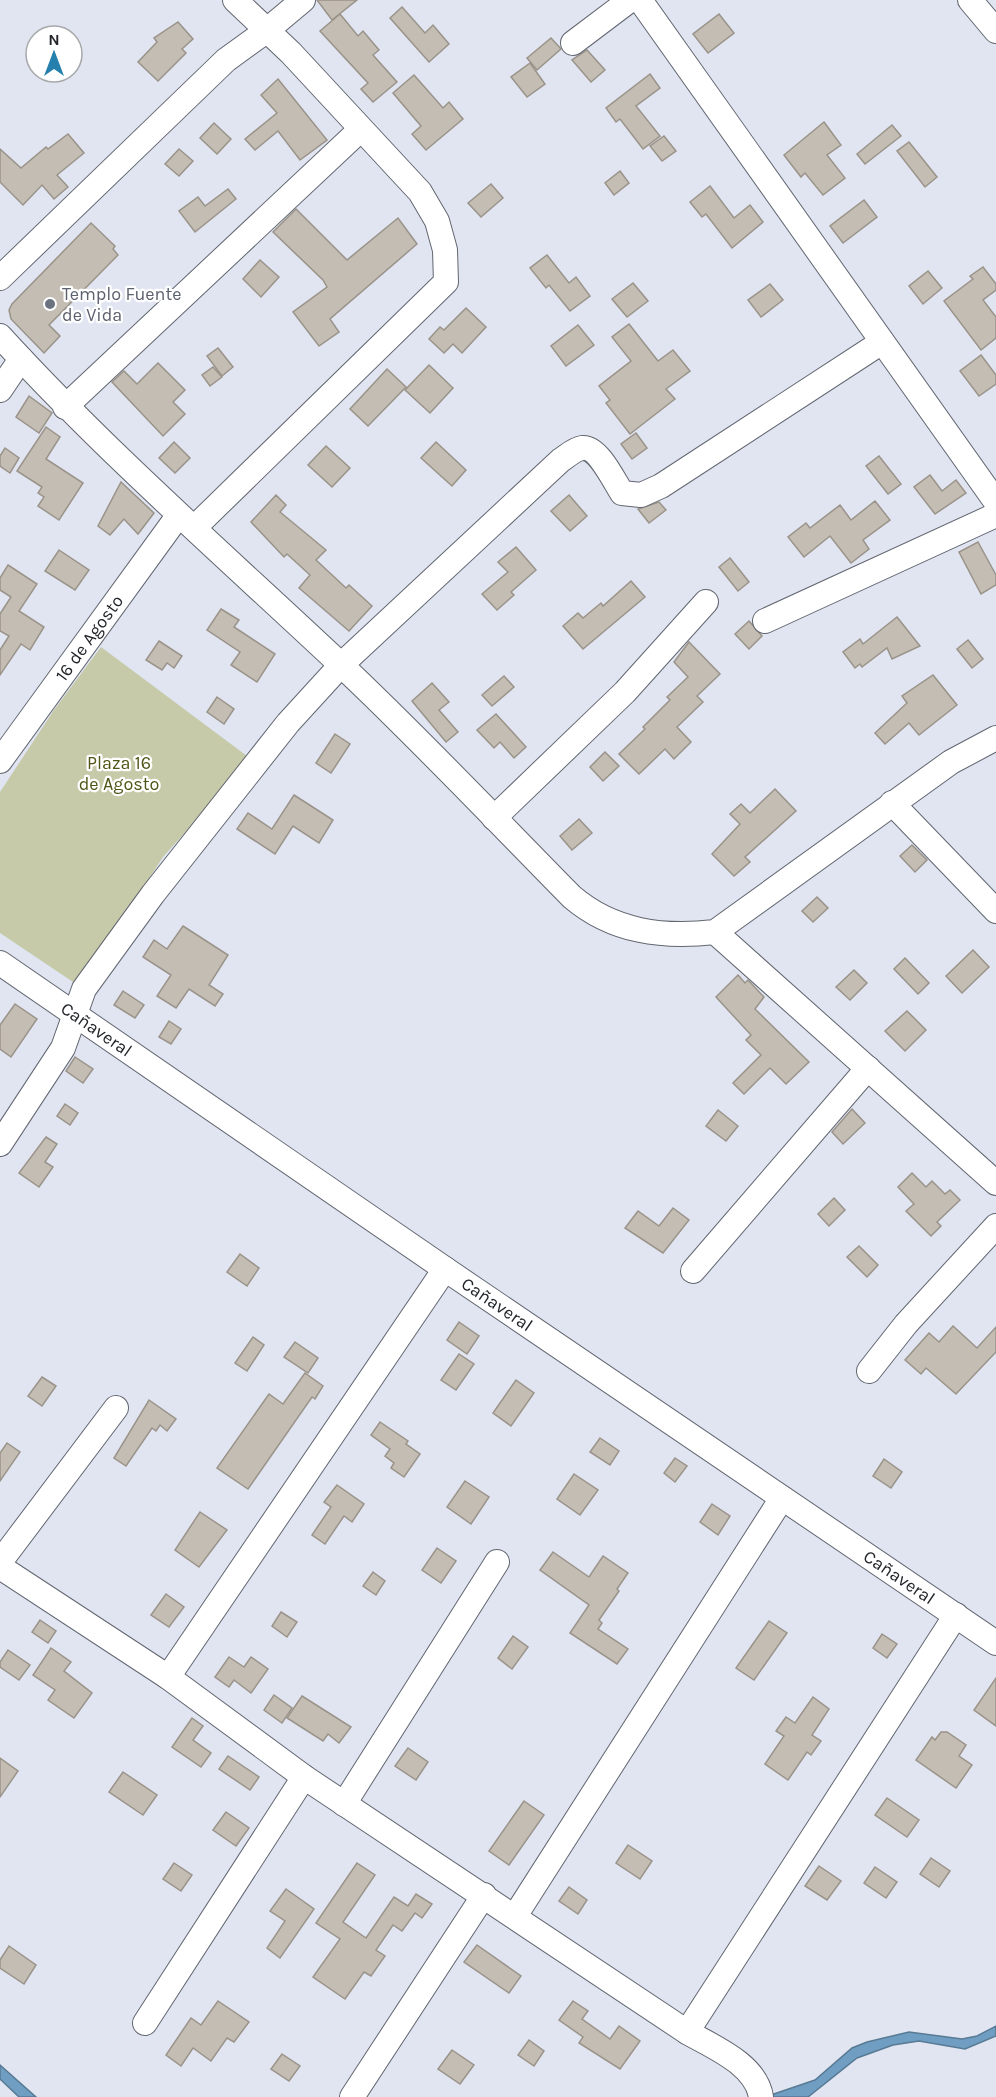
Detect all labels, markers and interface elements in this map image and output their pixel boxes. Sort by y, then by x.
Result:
north arrow [24,24,84,84]
text: N [48,30,60,49]
place label: Templo Fuente de Vida [62,283,181,326]
marker: Templo Fuente de Vida [43,297,57,311]
street label: 16 de Agosto [51,591,128,685]
park label: Plaza 16 de Agosto [79,752,159,795]
street label: Cañaveral [57,997,136,1061]
street label: Cañaveral [457,1272,537,1336]
street label: Cañaveral [859,1545,939,1609]

